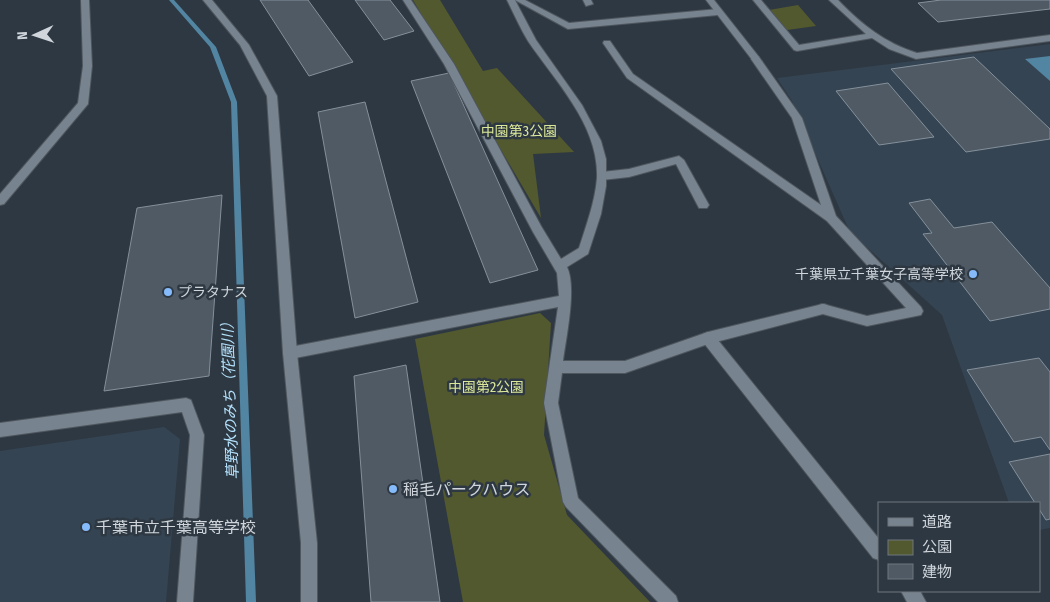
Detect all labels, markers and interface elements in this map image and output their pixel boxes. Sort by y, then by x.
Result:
north arrow [10,10,60,60]
text: N [14,31,31,40]
park label: 中園第3公園 [481,123,557,140]
place label: 千葉県立千葉女子高等学校 [795,266,963,283]
marker: 千葉県立千葉女子高等学校 [967,268,979,280]
place label: プラタナス [178,284,248,301]
marker: プラタナス [162,286,174,298]
water label: 草野水のみち（花園川） [218,314,242,480]
park label: 中園第2公園 [448,379,524,396]
place label: 稲毛パークハウス [403,480,530,499]
marker: 稲毛パークハウス [387,483,399,495]
legend [878,502,1040,592]
text: 道路 [922,513,952,531]
place label: 千葉市立千葉高等学校 [96,518,256,537]
marker: 千葉市立千葉高等学校 [80,521,92,533]
text: 公園 [922,538,952,556]
text: 建物 [922,563,952,581]

